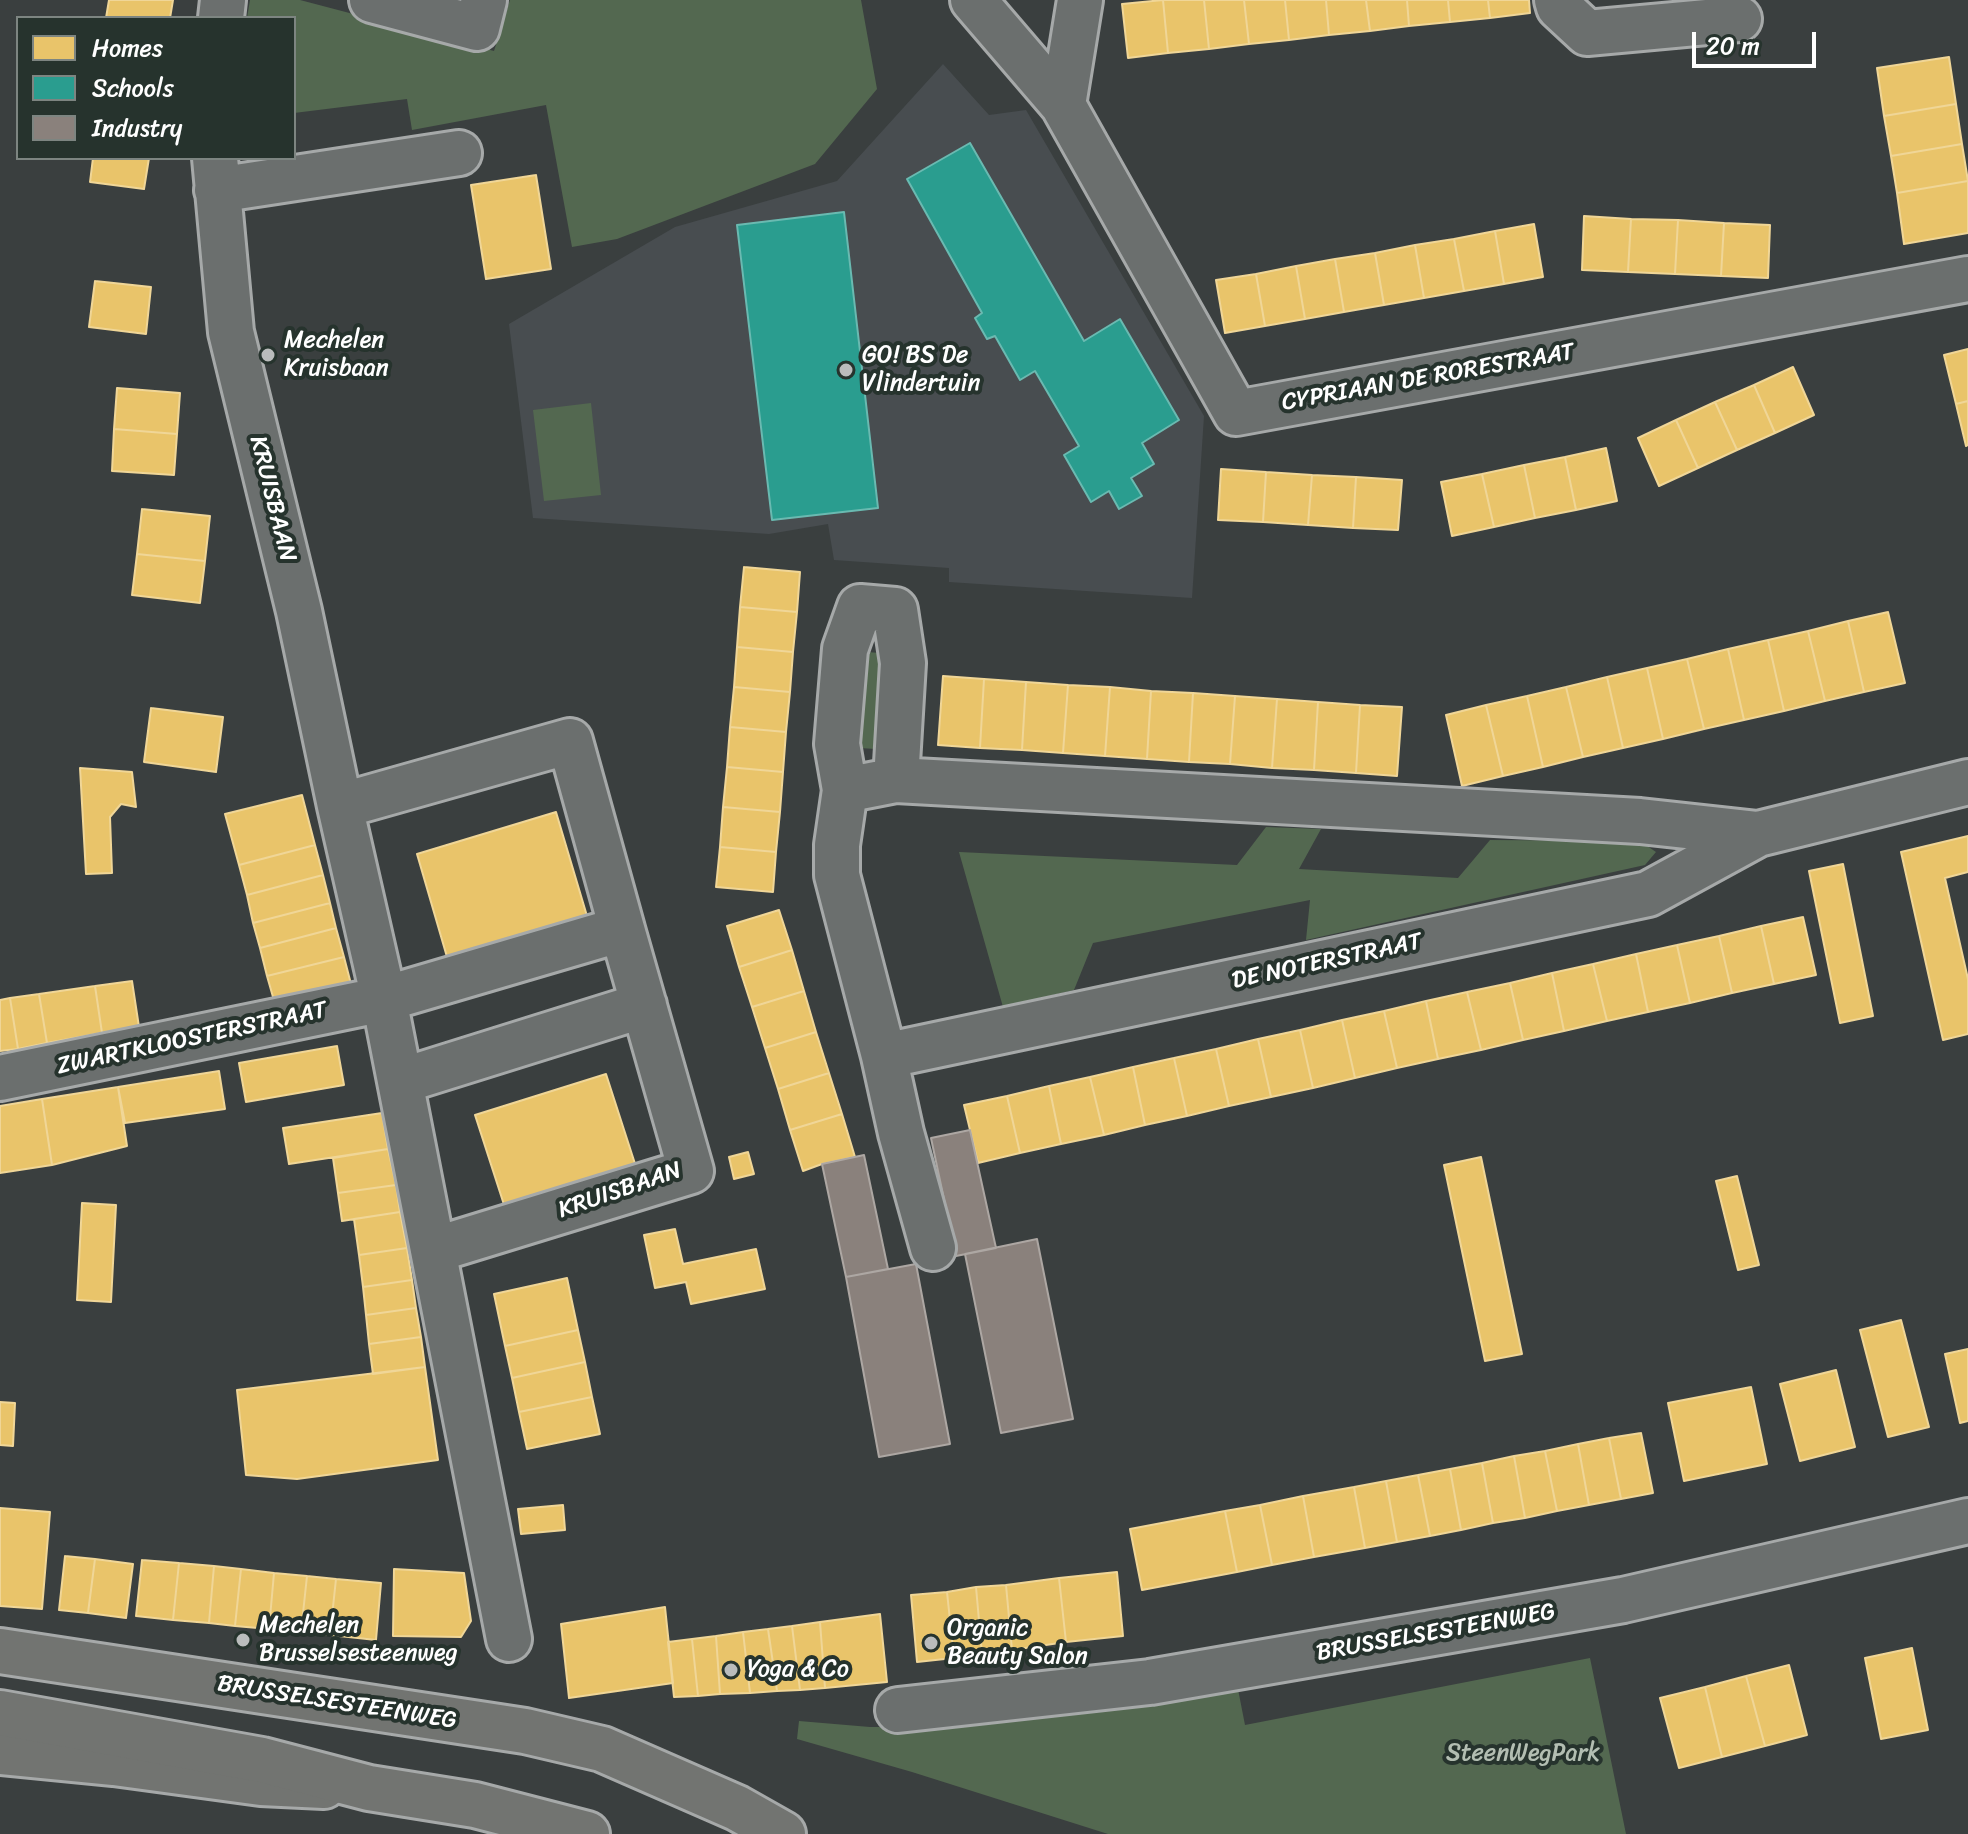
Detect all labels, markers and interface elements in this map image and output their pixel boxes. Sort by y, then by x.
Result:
legend [16,16,296,160]
scale bar [1696,16,1820,66]
text: 20 m [1706,25,1760,67]
text: Homes [92,27,163,69]
text: Schools [92,67,174,109]
text: Industry [92,107,182,149]
place label: Mechelen Kruisbaan [284,327,389,383]
street label: CYPRIAAN DE RORESTRAAT [1280,338,1576,418]
place label: GO! BS De Vlindertuin [862,342,980,398]
marker: Mechelen Kruisbaan [259,346,277,364]
marker: GO! BS De Vlindertuin [837,361,855,379]
street label: KRUISBAAN [242,433,302,565]
street label: DE NOTERSTRAAT [1229,928,1425,996]
street label: ZWARTKLOOSTERSTRAAT [54,996,330,1082]
street label: KRUISBAAN [555,1156,685,1226]
street label: BRUSSELSESTEENWEG [1314,1598,1558,1668]
place label: Mechelen Brusselsesteenweg [259,1612,458,1668]
place label: Organic Beauty Salon [947,1615,1088,1671]
marker: Mechelen Brusselsesteenweg [234,1631,252,1649]
marker: Organic Beauty Salon [922,1634,940,1652]
place label: Yoga & Co [747,1656,849,1684]
marker: Yoga & Co [722,1661,740,1679]
street label: BRUSSELSESTEENWEG [215,1670,459,1736]
park label: SteenWegPark [1446,1740,1600,1768]

